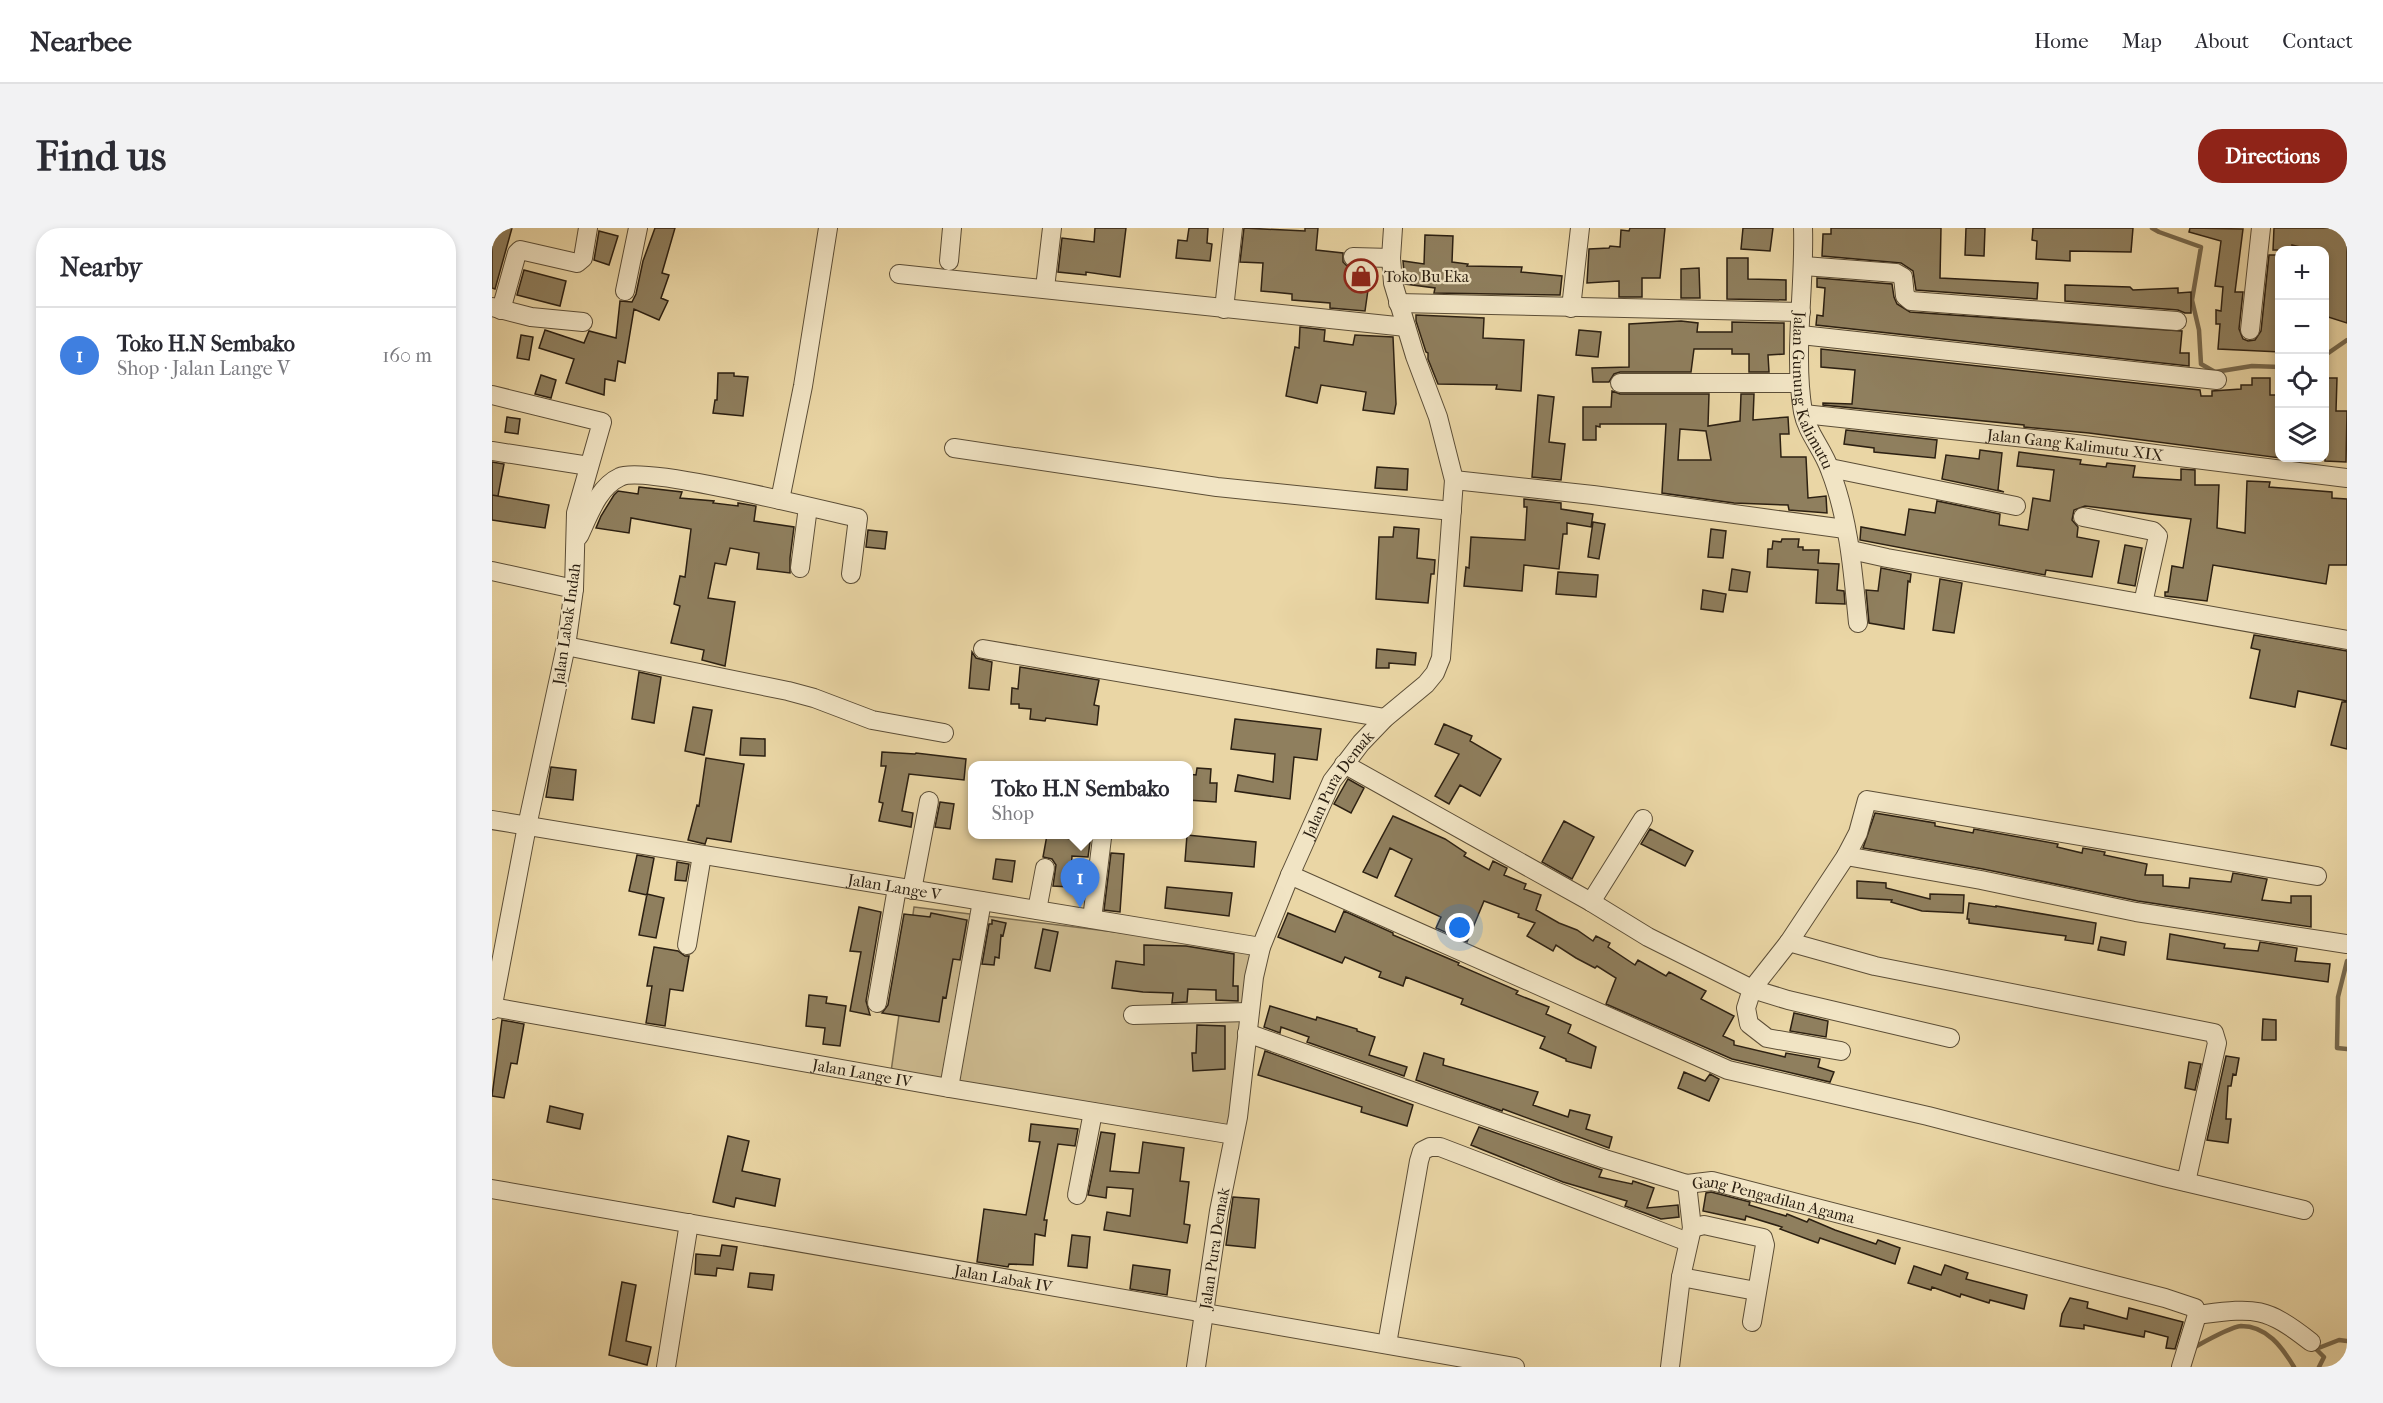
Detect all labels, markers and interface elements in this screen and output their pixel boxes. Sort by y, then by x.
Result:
text: Nearbee [30,25,132,58]
text: Home [2034,29,2089,53]
text: Map [2122,29,2162,53]
text: About [2195,29,2249,53]
text: Contact [2282,29,2353,53]
button: Directions [2198,129,2347,183]
text: Find us [36,132,166,181]
map controls [2275,246,2329,462]
button: + [2275,246,2329,300]
text: Nearby [60,252,142,283]
shop icon: Toko Bu Eka [1343,258,1379,294]
place label: Toko Bu Eka [1384,267,1470,286]
button: − [2275,300,2329,354]
street label: Jalan Gunung Kalimutu [1789,309,1838,472]
text: Toko H.N Sembako [117,331,295,357]
text: 1 [76,344,83,367]
text: 160 m [382,344,432,367]
button: locate [2275,354,2329,408]
text: Shop · Jalan Lange V [117,357,290,380]
button: layers [2275,408,2329,462]
street label: Jalan Gang Kalimutu XIX [1984,425,2165,465]
street label: Jalan Labak Indah [548,562,584,688]
street label: Jalan Pura Demak [1298,726,1378,843]
popup [968,761,1193,839]
text: Toko H.N Sembako [992,776,1169,802]
text: Shop [992,802,1034,825]
pin: 1 [1060,858,1100,908]
street label: Jalan Lange V [844,870,943,904]
your location [1445,913,1474,942]
street label: Jalan Lange IV [809,1055,914,1091]
street label: Gang Pengadilan Agama [1691,1172,1858,1228]
street label: Jalan Pura Demak [1195,1185,1234,1313]
street label: Jalan Labak IV [951,1260,1054,1296]

